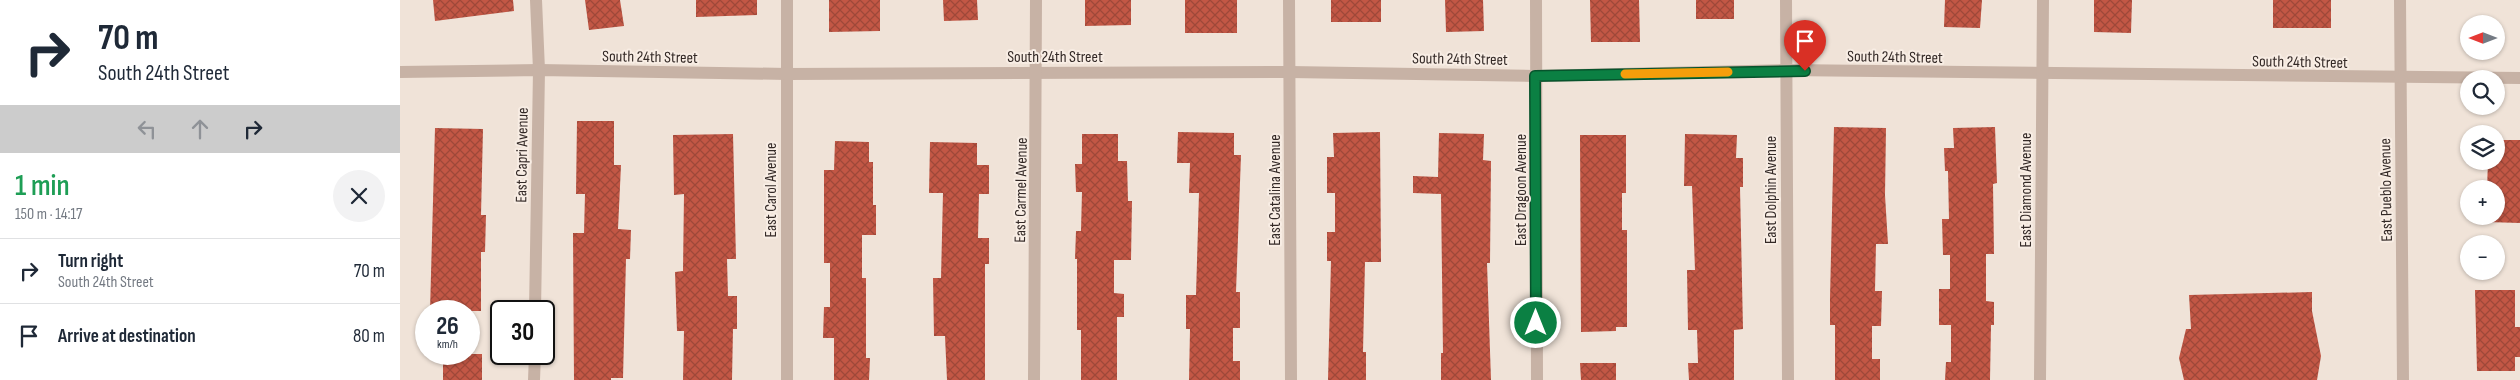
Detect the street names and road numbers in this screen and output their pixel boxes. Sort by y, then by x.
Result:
street label: South 24th Street [602,47,698,68]
street label: South 24th Street [1847,47,1943,68]
street label: South 24th Street [1007,48,1103,67]
street label: South 24th Street [1412,49,1508,70]
street label: South 24th Street [2252,52,2348,73]
street label: East Capri Avenue [512,107,533,203]
street label: East Diamond Avenue [2017,133,2036,247]
street label: East Catalina Avenue [1266,134,1285,246]
street label: East Dragoon Avenue [1512,134,1531,246]
street label: East Dolphin Avenue [1762,136,1781,244]
street label: East Carmel Avenue [1011,137,1032,243]
street label: East Pueblo Avenue [2376,138,2397,242]
street label: East Carol Avenue [762,143,781,237]

